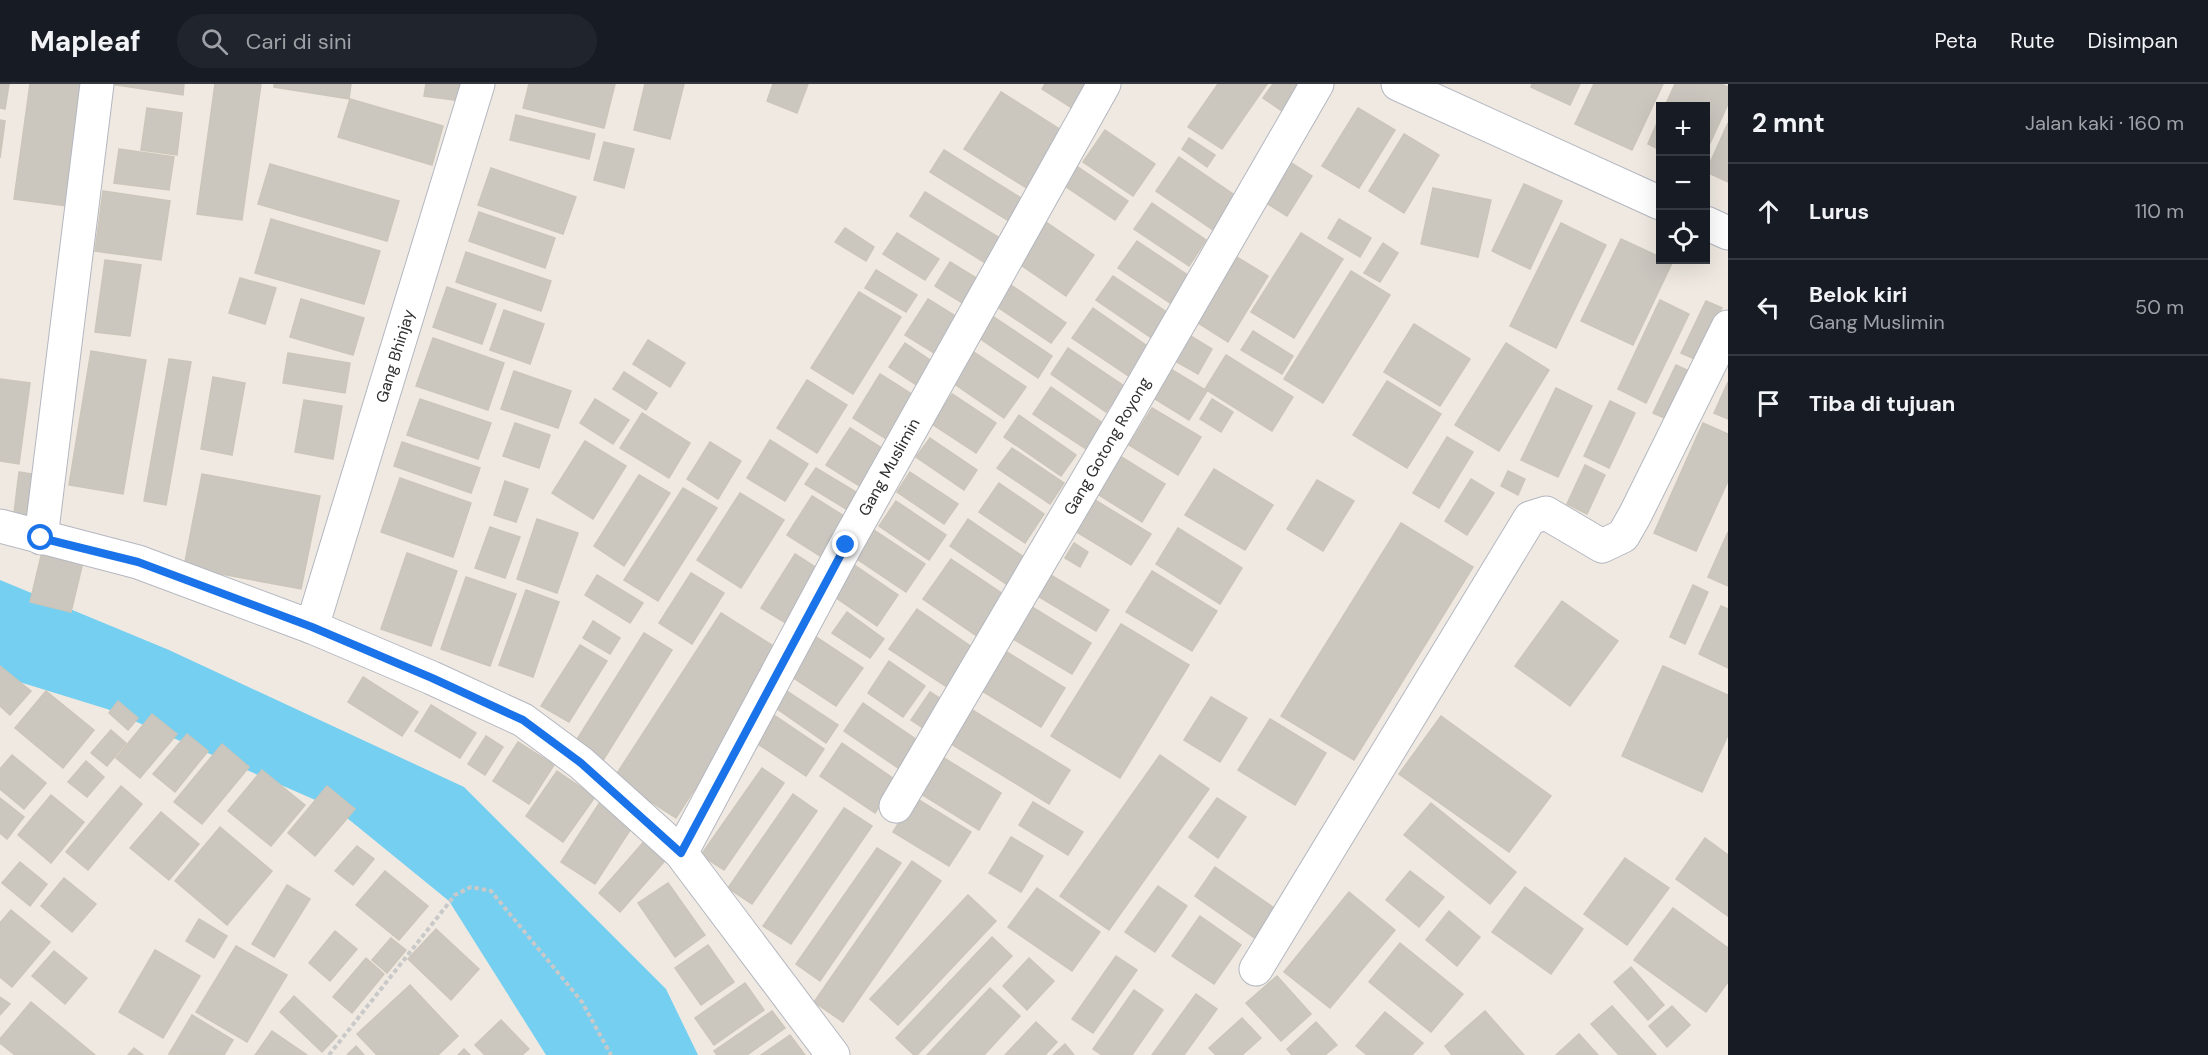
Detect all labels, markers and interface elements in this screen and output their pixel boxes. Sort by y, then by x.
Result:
search box [177,14,597,68]
text: Mapleaf [30,23,141,60]
icon: search [198,25,231,58]
text: Cari di sini [246,27,352,56]
text: Peta [1934,27,1977,55]
text: Rute [2010,27,2055,55]
text: Disimpan [2088,27,2178,55]
map controls [1656,102,1710,264]
button: + [1656,102,1710,156]
text: 2 mnt [1752,106,1825,140]
text: Jalan kaki · 160 m [2025,110,2184,136]
button: − [1656,156,1710,210]
icon: ahead [1752,195,1785,228]
text: Lurus [1809,197,1869,226]
text: 110 m [2135,198,2184,224]
button: locate [1656,210,1710,264]
text: Belok kiri [1809,280,1907,309]
icon: left [1752,291,1785,324]
text: 50 m [2135,294,2184,320]
street label: Gang Bhinjay [371,307,419,405]
text: Gang Muslimin [1809,309,1945,335]
street label: Gang Gotong Royong [1059,373,1155,519]
icon: arrive [1752,387,1785,420]
text: Tiba di tujuan [1809,389,1955,418]
street label: Gang Muslimin [854,414,924,520]
route start [27,524,53,550]
route end [832,531,858,557]

